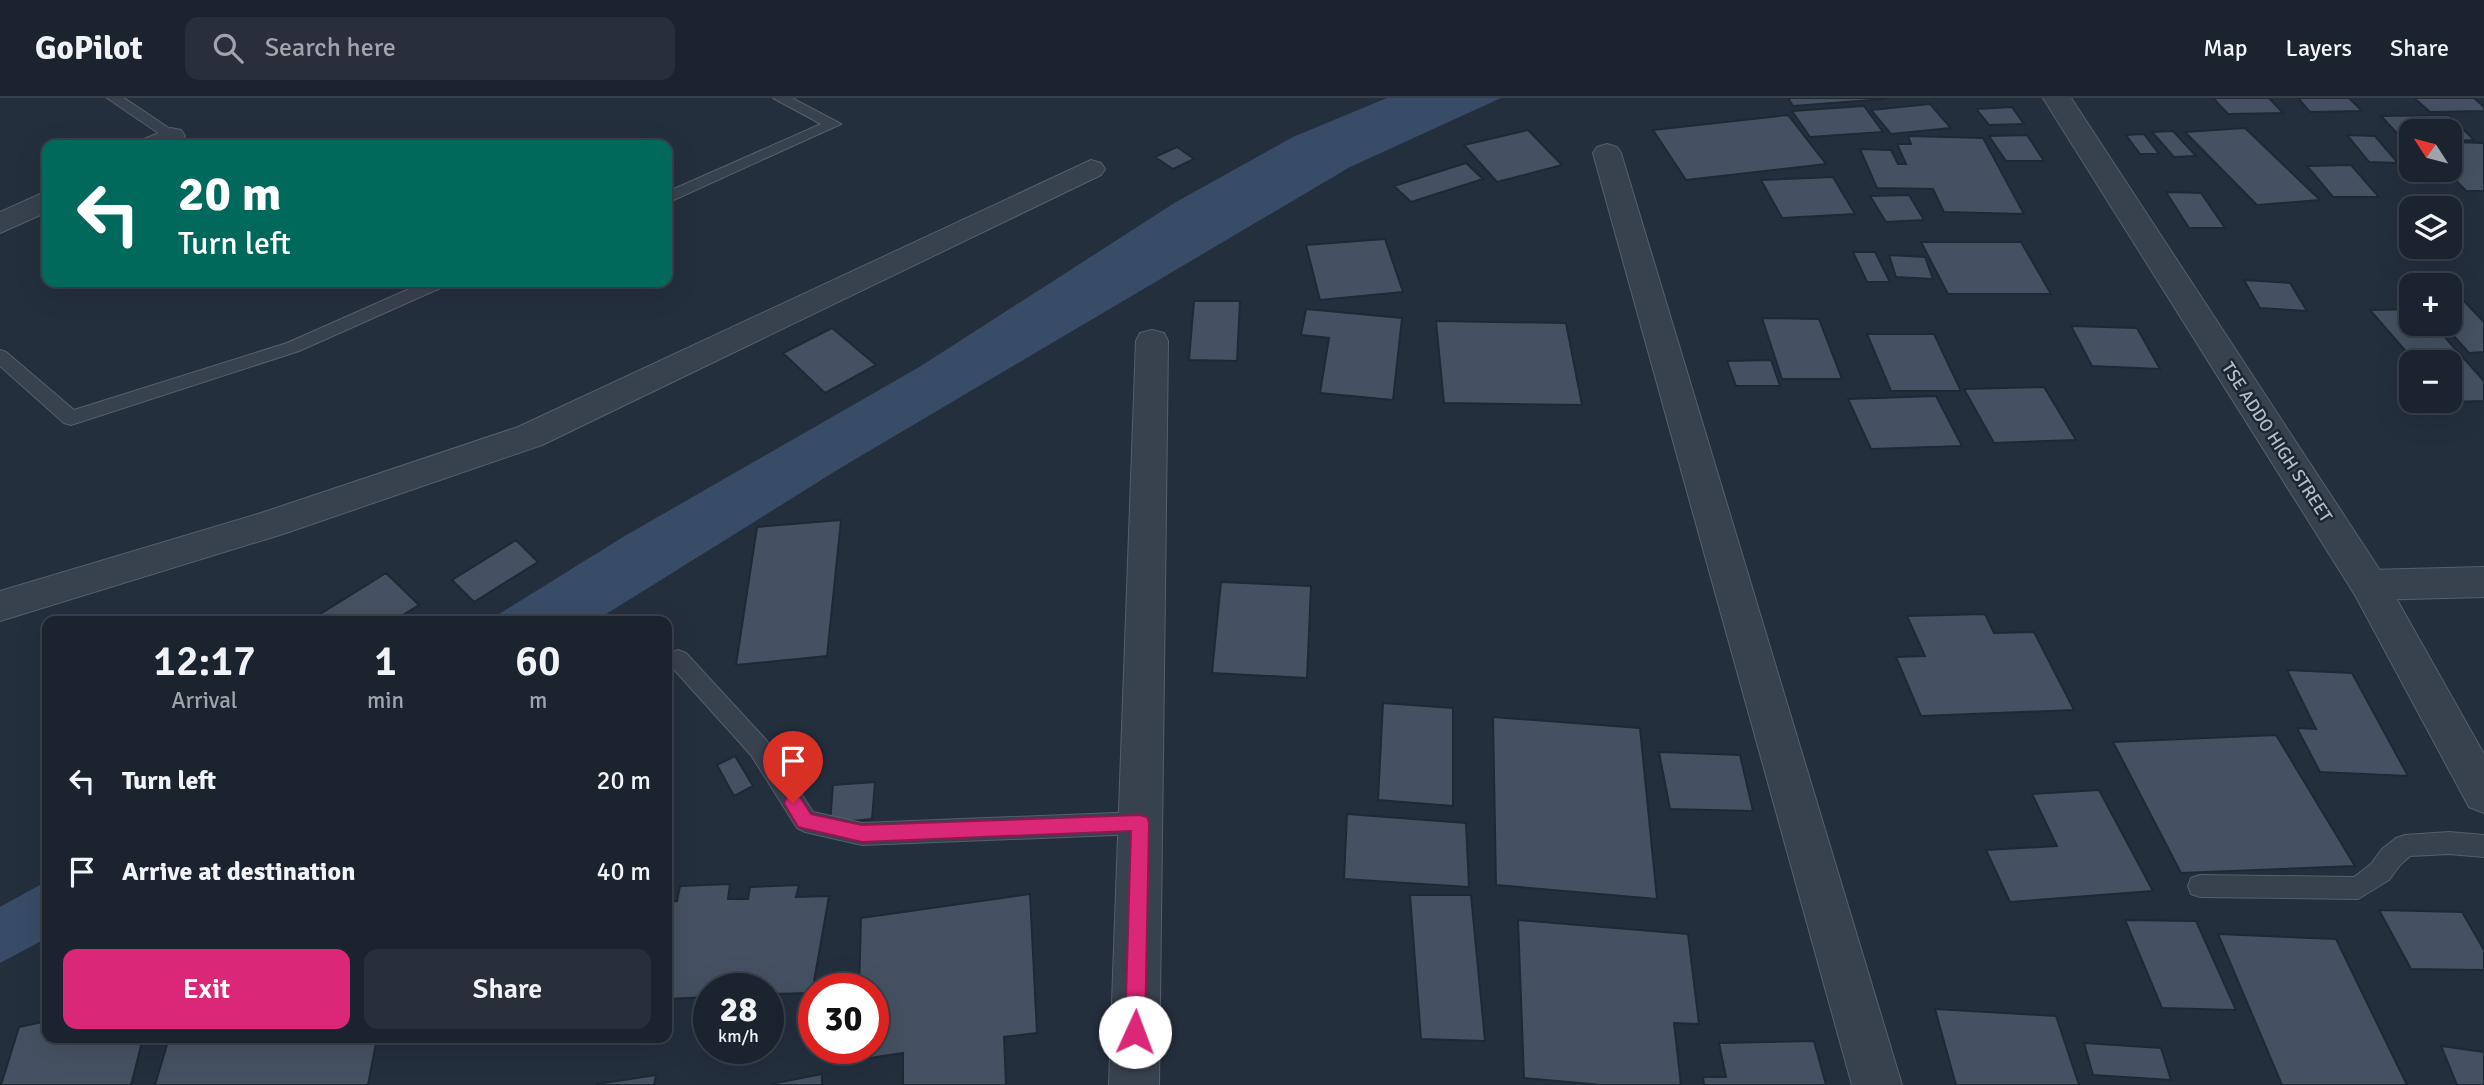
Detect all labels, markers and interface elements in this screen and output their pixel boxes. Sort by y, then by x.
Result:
search box [185,17,675,80]
text: GoPilot [35,28,143,69]
icon: search [209,29,247,67]
text: Search here [265,32,396,64]
text: Map [2203,33,2248,63]
text: Layers [2286,33,2352,63]
text: Share [2390,33,2449,63]
north arrow [2399,119,2462,182]
map controls [2399,119,2462,413]
text: 20 m [178,164,281,224]
icon: left [63,168,154,259]
button: layers [2399,196,2462,259]
text: Turn left [178,224,291,263]
button: + [2399,273,2462,336]
button: − [2399,350,2462,413]
street label: TSE ADDO HIGH STREET [2217,358,2337,526]
text: 12:17 [153,636,256,687]
text: 1 [374,636,397,687]
text: 60 [515,636,561,687]
text: Arrival [171,686,238,715]
text: min [367,686,404,715]
text: m [529,686,547,715]
pin [763,731,823,803]
icon: arrive [774,742,812,780]
icon: left [63,762,101,800]
text: Turn left [122,765,216,797]
text: 20 m [596,765,651,797]
icon: arrive [63,853,101,891]
text: Arrive at destination [122,856,355,888]
text: 40 m [596,856,651,888]
button: Exit [63,949,350,1029]
button: Share [364,949,651,1029]
speed limit sign: 30 [798,973,889,1064]
text: 28 [720,988,757,1031]
position arrow [1098,995,1172,1069]
text: km/h [718,1025,759,1047]

